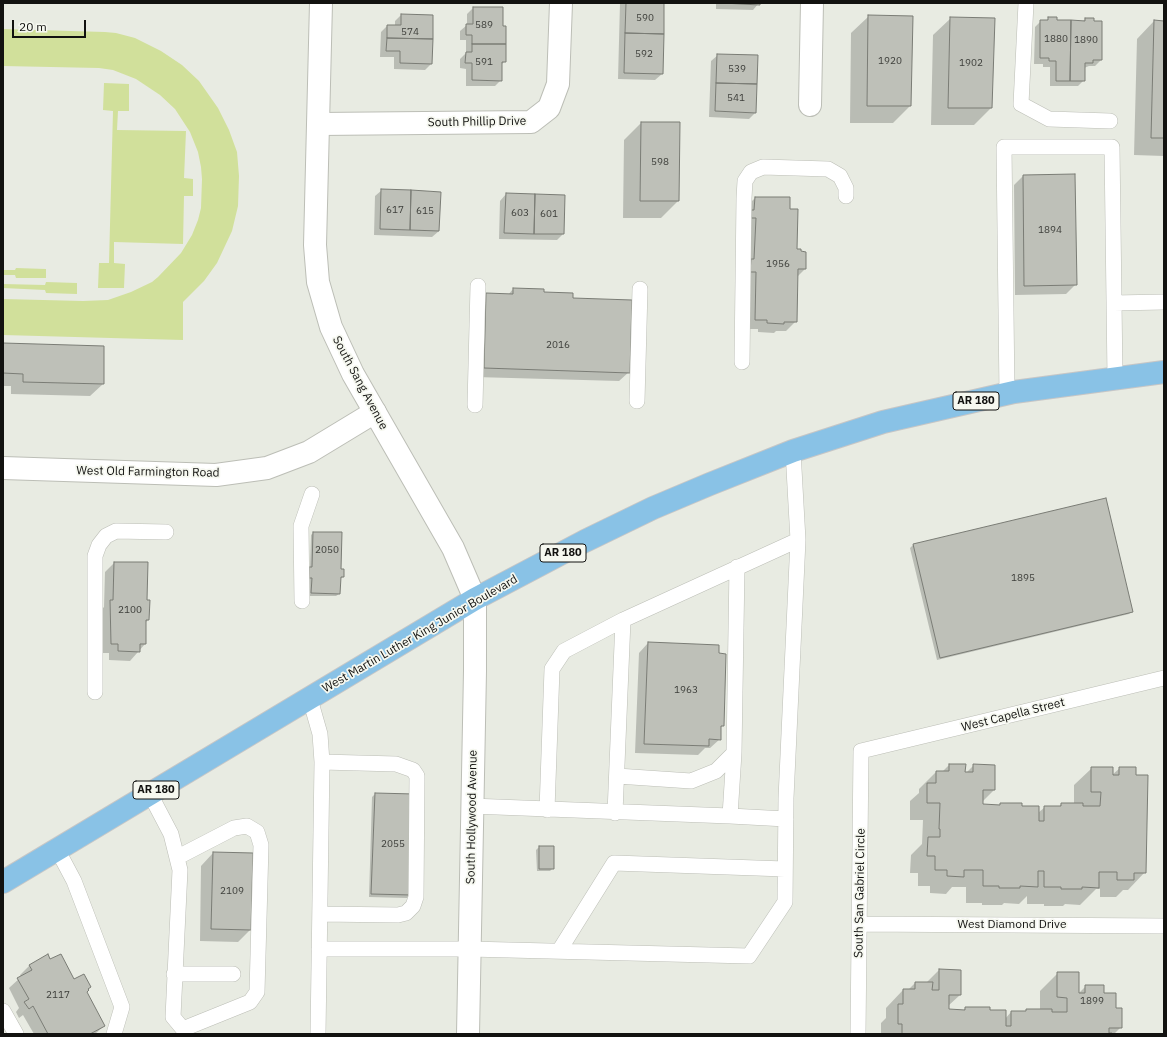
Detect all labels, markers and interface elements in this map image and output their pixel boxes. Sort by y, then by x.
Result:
scale bar [14,12,88,38]
house number: 590 [636,12,654,24]
text: 20 m [19,19,47,34]
house number: 589 [475,19,493,31]
house number: 574 [401,26,419,38]
house number: 1880 [1044,33,1068,45]
house number: 1890 [1074,34,1098,46]
house number: 592 [635,48,653,60]
house number: 1920 [878,55,902,67]
house number: 591 [475,56,493,68]
house number: 1902 [959,57,983,69]
house number: 539 [728,63,746,75]
house number: 541 [727,92,745,104]
street label: South Phillip Drive [428,114,526,130]
house number: 598 [651,156,669,168]
house number: 617 [386,204,404,216]
house number: 615 [416,205,434,217]
house number: 603 [511,207,529,219]
house number: 601 [540,208,558,220]
house number: 1894 [1038,224,1062,236]
house number: 1956 [766,258,790,270]
street label: South Sang Avenue [329,334,391,432]
house number: 2016 [546,339,570,351]
road number: AR 180 [953,392,999,410]
street label: West Old Farmington Road [76,464,220,480]
house number: 2050 [315,544,339,556]
road number: AR 180 [540,544,586,562]
street label: West Martin Luther King Junior Boulevard [320,572,520,696]
house number: 1895 [1011,572,1035,584]
house number: 2100 [118,604,142,616]
house number: 1963 [674,684,698,696]
street label: West Capella Street [960,695,1066,735]
street label: South Hollywood Avenue [464,750,480,884]
road number: AR 180 [133,781,179,799]
street label: South San Gabriel Circle [852,828,868,958]
house number: 2055 [381,838,405,850]
house number: 2109 [220,885,244,897]
street label: West Diamond Drive [957,918,1067,932]
house number: 2117 [46,989,70,1001]
house number: 1899 [1080,995,1104,1007]

